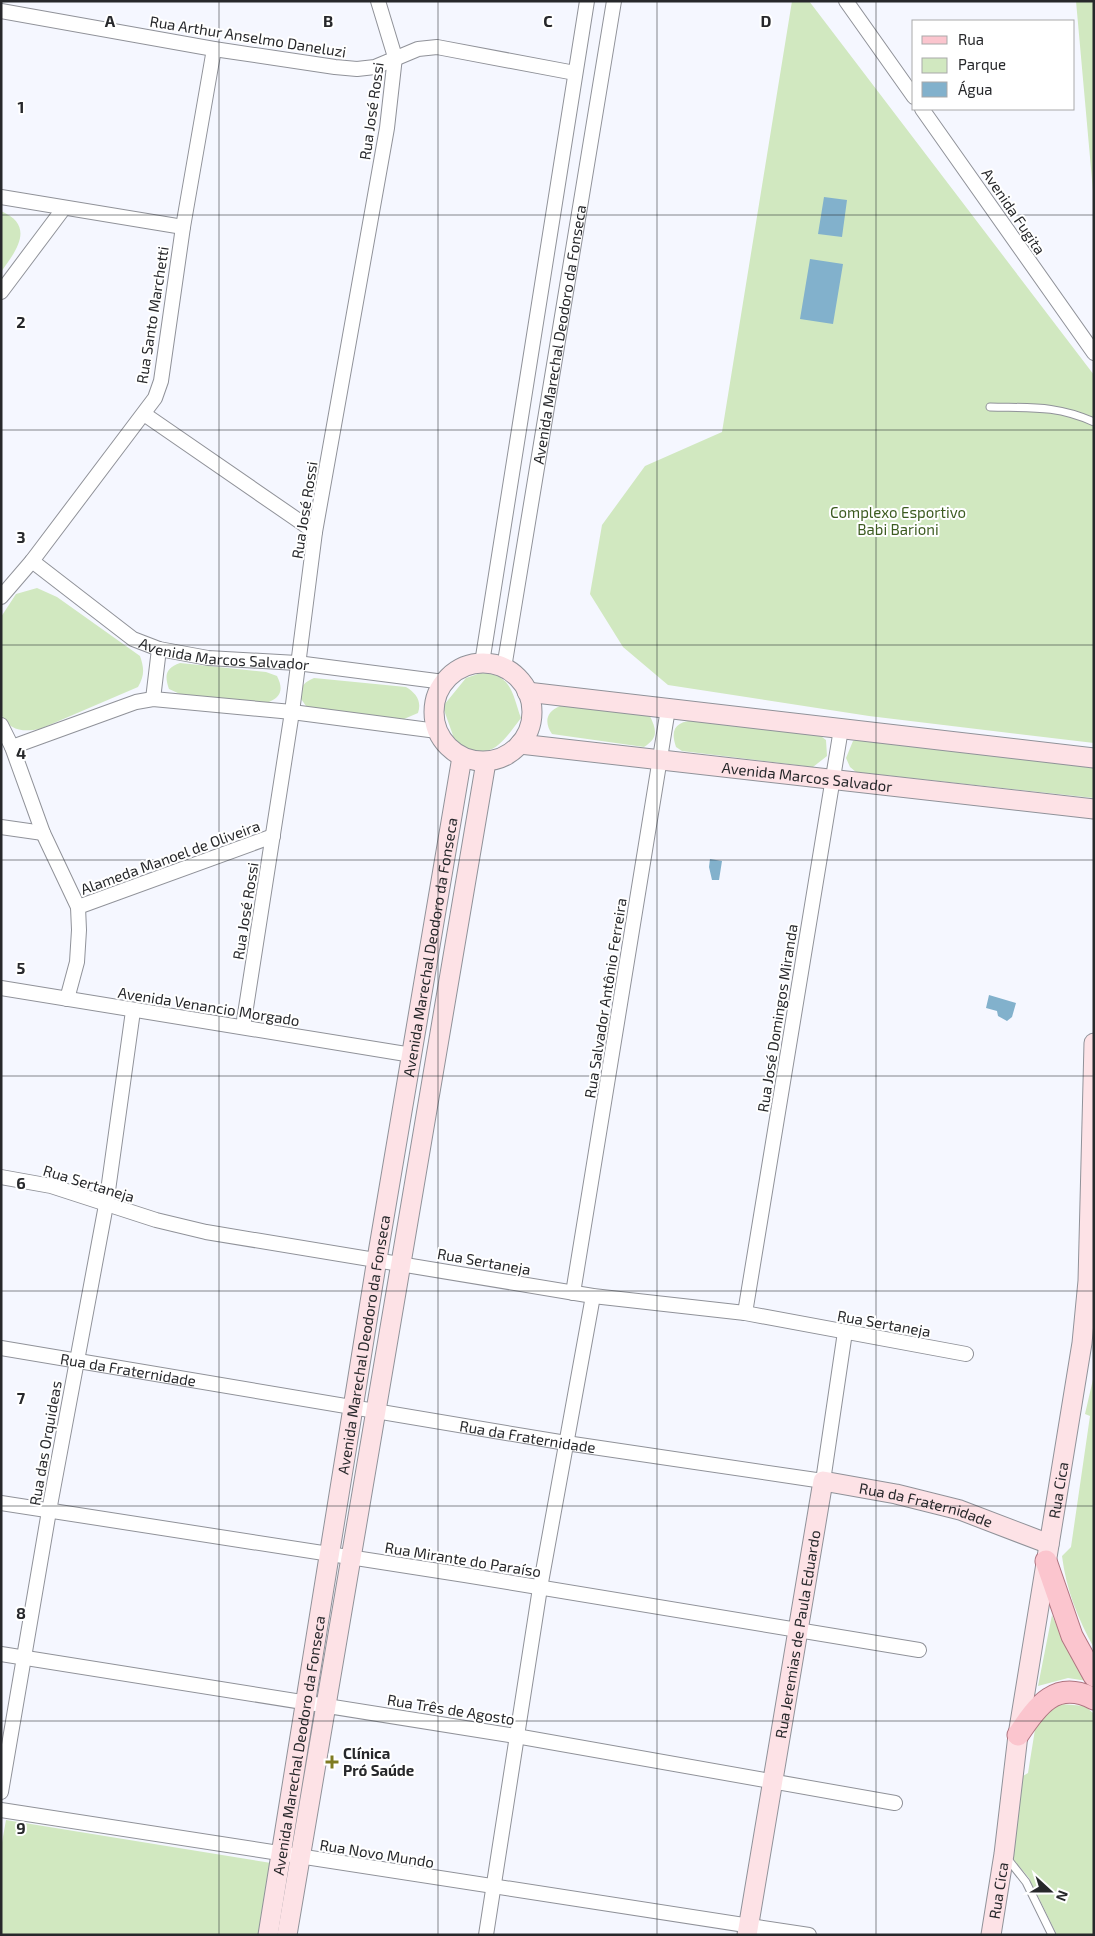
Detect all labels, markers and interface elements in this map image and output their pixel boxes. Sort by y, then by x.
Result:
text: A [105,11,116,30]
text: B [323,11,333,30]
text: C [543,11,553,30]
text: D [761,11,772,30]
street label: Rua Arthur Anselmo Daneluzi [149,12,347,60]
legend [912,20,1075,110]
text: Rua [958,30,984,48]
text: Parque [958,55,1006,73]
street label: Rua José Rossi [355,61,387,161]
text: Água [958,80,993,98]
text: 1 [18,97,24,116]
street label: Avenida Fugita [979,165,1049,257]
street label: Avenida Marechal Deodoro da Fonseca [529,203,589,466]
street label: Rua Santo Marchetti [132,245,172,385]
text: 2 [16,312,26,331]
street label: Rua José Rossi [287,460,321,560]
park label: Complexo Esportivo Babi Barioni [830,503,966,538]
text: 3 [16,527,26,546]
street label: Avenida Marcos Salvador [137,633,310,674]
text: 4 [16,743,26,762]
street label: Avenida Marcos Salvador [721,758,893,795]
street label: Alameda Manoel de Oliveira [78,816,262,898]
street label: Avenida Marechal Deodoro da Fonseca [399,816,461,1078]
street label: Rua José Rossi [228,861,262,961]
street label: Rua Salvador Antônio Ferreira [580,897,630,1099]
street label: Rua José Domingos Miranda [753,923,801,1113]
text: 5 [17,958,26,977]
street label: Avenida Venancio Morgado [117,983,301,1029]
street label: Rua Sertaneja [41,1161,137,1206]
text: 6 [16,1173,26,1192]
street label: Avenida Marechal Deodoro da Fonseca [333,1213,393,1476]
street label: Rua Sertaneja [436,1244,532,1279]
street label: Rua Sertaneja [836,1306,932,1341]
street label: Rua da Fraternidade [59,1349,198,1390]
street label: Rua das Orquideas [25,1379,65,1507]
text: 7 [17,1388,26,1407]
street label: Rua da Fraternidade [458,1416,597,1456]
street label: Rua Cica [1044,1460,1071,1520]
street label: Rua da Fraternidade [858,1479,995,1531]
street label: Rua Jeremias de Paula Eduardo [771,1529,824,1740]
street label: Rua Mirante do Paraíso [384,1538,542,1580]
text: 8 [16,1603,26,1622]
street label: Avenida Marechal Deodoro da Fonseca [269,1614,328,1877]
street label: Rua Três de Agosto [386,1690,516,1728]
place label: Clínica Pró Saúde [343,1744,414,1779]
marker: Clínica Pró Saúde [325,1755,339,1769]
text: 9 [16,1818,26,1837]
street label: Rua Novo Mundo [318,1835,436,1871]
street label: Rua Cica [985,1861,1012,1920]
north arrow [1025,1866,1075,1916]
text: N [1053,1888,1072,1904]

